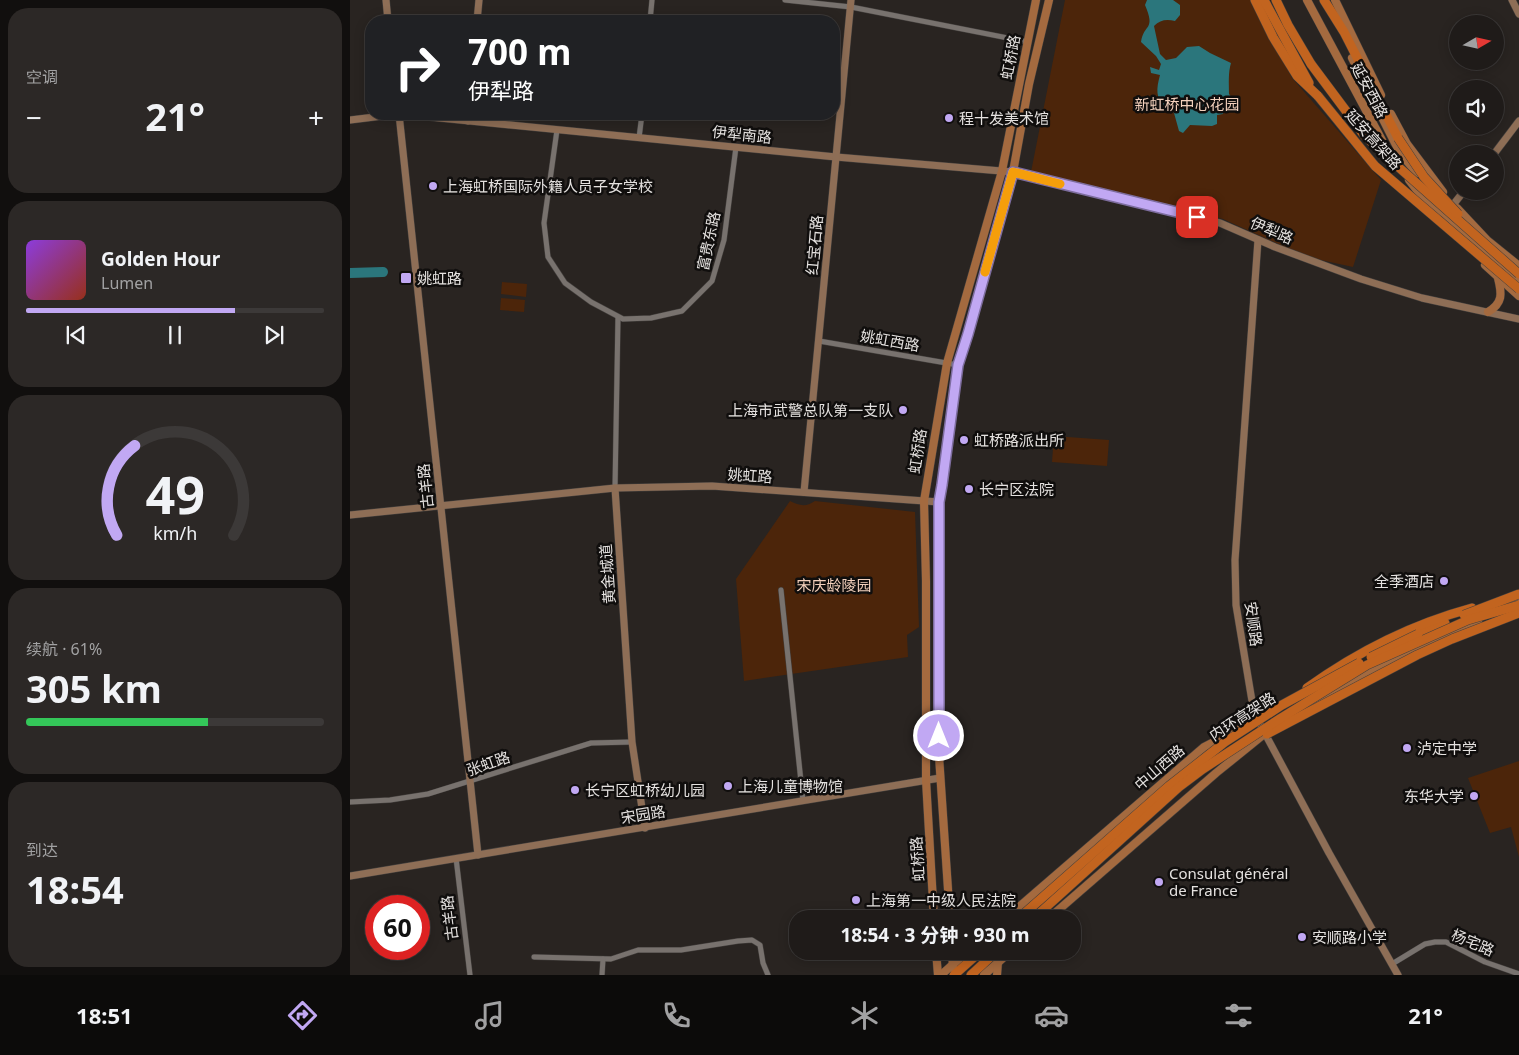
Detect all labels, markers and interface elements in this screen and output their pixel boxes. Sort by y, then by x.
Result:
north arrow [1449,15,1504,70]
map controls [1449,15,1504,200]
text: 700 m [468,28,571,75]
street label: 虹桥路 [996,33,1024,81]
icon: right [385,35,450,100]
street label: 延安西路 [1347,59,1393,121]
text: 空调 [26,66,58,88]
text: 伊犁路 [468,75,534,105]
button: sound [1449,80,1504,135]
text: 21° [145,90,205,142]
park label: 新虹桥中心花园 [1134,94,1240,114]
text: − [26,98,42,136]
text: + [308,98,324,136]
street label: 延安高架路 [1341,104,1407,174]
place label: 程十发美术馆 [959,108,1049,128]
marker: 程十发美术馆 [943,112,955,124]
street label: 伊犁南路 [711,121,773,147]
button: layers [1449,145,1504,200]
place label: 上海虹桥国际外籍人员子女学校 [443,176,653,196]
marker: 上海虹桥国际外籍人员子女学校 [427,180,439,192]
pin [1176,196,1218,238]
icon: arrive [1183,203,1211,231]
street label: 富贵东路 [692,210,724,272]
street label: 伊犁路 [1247,212,1297,248]
street label: 红宝石路 [801,214,827,276]
text: Golden Hour [101,246,220,272]
place label: 姚虹路 [417,268,462,288]
marker: 姚虹路 [399,271,413,285]
text: Lumen [101,272,153,294]
icon: previous [62,321,90,349]
icon: pause [161,321,189,349]
icon: next [260,321,288,349]
street label: 姚虹西路 [859,325,921,355]
place label: 上海市武警总队第一支队 [728,400,893,420]
marker: 上海市武警总队第一支队 [897,404,909,416]
street label: 虹桥路 [904,427,930,475]
place label: 虹桥路派出所 [974,430,1064,450]
marker: 虹桥路派出所 [958,434,970,446]
text: 49 [145,458,205,529]
street label: 古羊路 [413,463,437,509]
street label: 姚虹路 [727,463,773,487]
place label: 长宁区法院 [979,479,1054,499]
marker: 长宁区法院 [963,483,975,495]
text: km/h [153,521,197,545]
street label: 黄金城道 [595,543,619,605]
place label: 全季酒店 [1374,571,1434,591]
park label: 宋庆龄陵园 [796,575,872,595]
marker: 全季酒店 [1438,575,1450,587]
street label: 安顺路 [1241,600,1267,648]
text: 续航 · 61% [26,638,102,660]
text: 305 km [26,662,162,714]
street label: 内环高架路 [1205,687,1279,745]
position arrow [912,709,964,761]
place label: 泸定中学 [1417,738,1477,758]
street label: 中山西路 [1130,740,1188,794]
marker: 泸定中学 [1401,742,1413,754]
street label: 张虹路 [463,746,513,780]
place label: 上海儿童博物馆 [738,776,843,796]
place label: 长宁区虹桥幼儿园 [585,780,705,800]
marker: 上海儿童博物馆 [722,780,734,792]
marker: 长宁区虹桥幼儿园 [569,784,581,796]
place label: 东华大学 [1404,786,1464,806]
marker: 东华大学 [1468,790,1480,802]
street label: 宋园路 [619,801,667,827]
street label: 虹桥路 [905,836,929,882]
text: 到达 [26,839,58,861]
text: 18:54 [26,863,124,915]
place label: Consulat général de France [1169,863,1288,900]
marker: Consulat général de France [1153,876,1165,888]
place label: 上海第一中级人民法院 [866,890,1016,910]
street label: 古羊路 [436,894,462,942]
marker: 上海第一中级人民法院 [850,894,862,906]
speed limit sign: 60 [365,895,430,960]
text: 18:54 · 3 分钟 · 930 m [840,922,1030,948]
street label: 杨宅路 [1448,924,1498,960]
place label: 安顺路小学 [1312,927,1387,947]
marker: 安顺路小学 [1296,931,1308,943]
icon: directions [285,998,320,1033]
icon: music [472,998,507,1033]
icon: phone [659,998,694,1033]
icon: climate [847,998,882,1033]
icon: car [1034,998,1069,1033]
icon: filters [1221,998,1256,1033]
text: 18:51 [76,1000,133,1030]
text: 21° [1408,1000,1443,1030]

